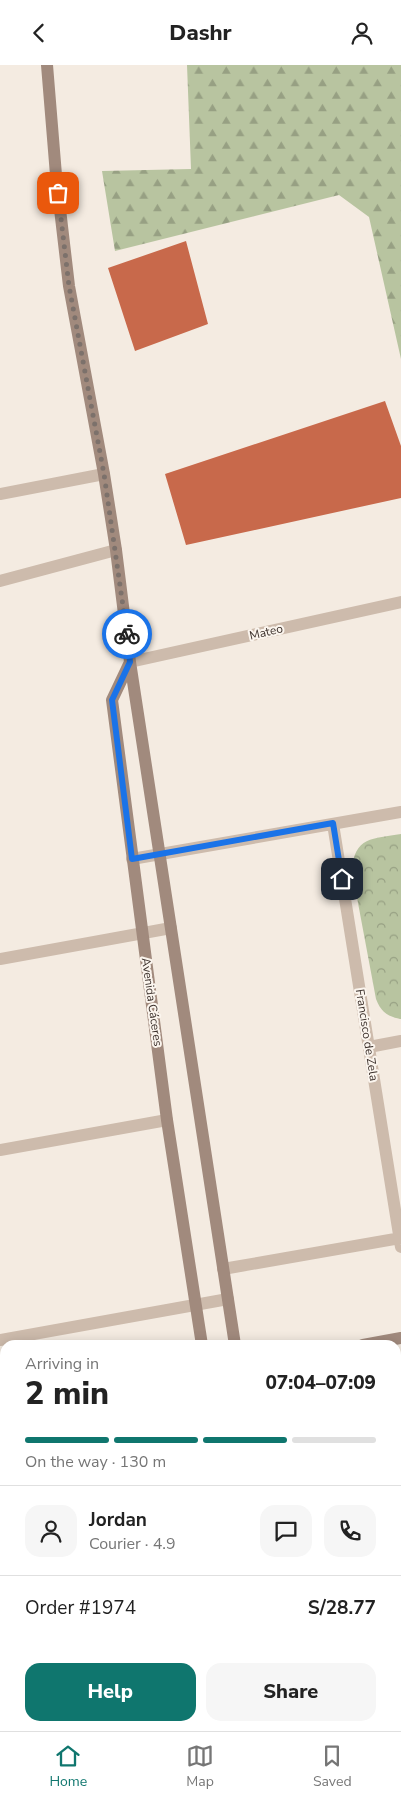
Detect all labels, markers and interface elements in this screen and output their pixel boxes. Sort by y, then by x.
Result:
text: Dashr [169,18,232,48]
icon: back [25,19,53,47]
icon: person [348,19,376,47]
pin [37,172,79,214]
icon: bag [44,179,72,207]
courier [102,609,152,659]
icon: bike [113,620,141,648]
street label: Mateo [248,620,285,644]
pin [321,858,363,900]
icon: home [328,865,356,893]
street label: Avenida Cáceres [138,957,166,1048]
street label: Francisco de Zela [352,988,382,1082]
text: Arriving in [25,1353,99,1375]
text: 07:04–07:09 [265,1370,376,1396]
text: 2 min [25,1372,109,1415]
text: On the way · 130 m [25,1451,166,1473]
button: person [25,1505,77,1557]
button: chat [260,1505,312,1557]
button: phone [324,1505,376,1557]
text: Jordan [89,1507,147,1533]
text: Courier · 4.9 [89,1533,175,1555]
text: Order #1974 [25,1595,136,1621]
text: S/28.77 [308,1595,376,1621]
button: Help [25,1663,196,1721]
button: Share [206,1663,376,1721]
tab: Home [49,1742,87,1791]
tab: Map [186,1742,214,1791]
tab: Saved [313,1742,352,1791]

